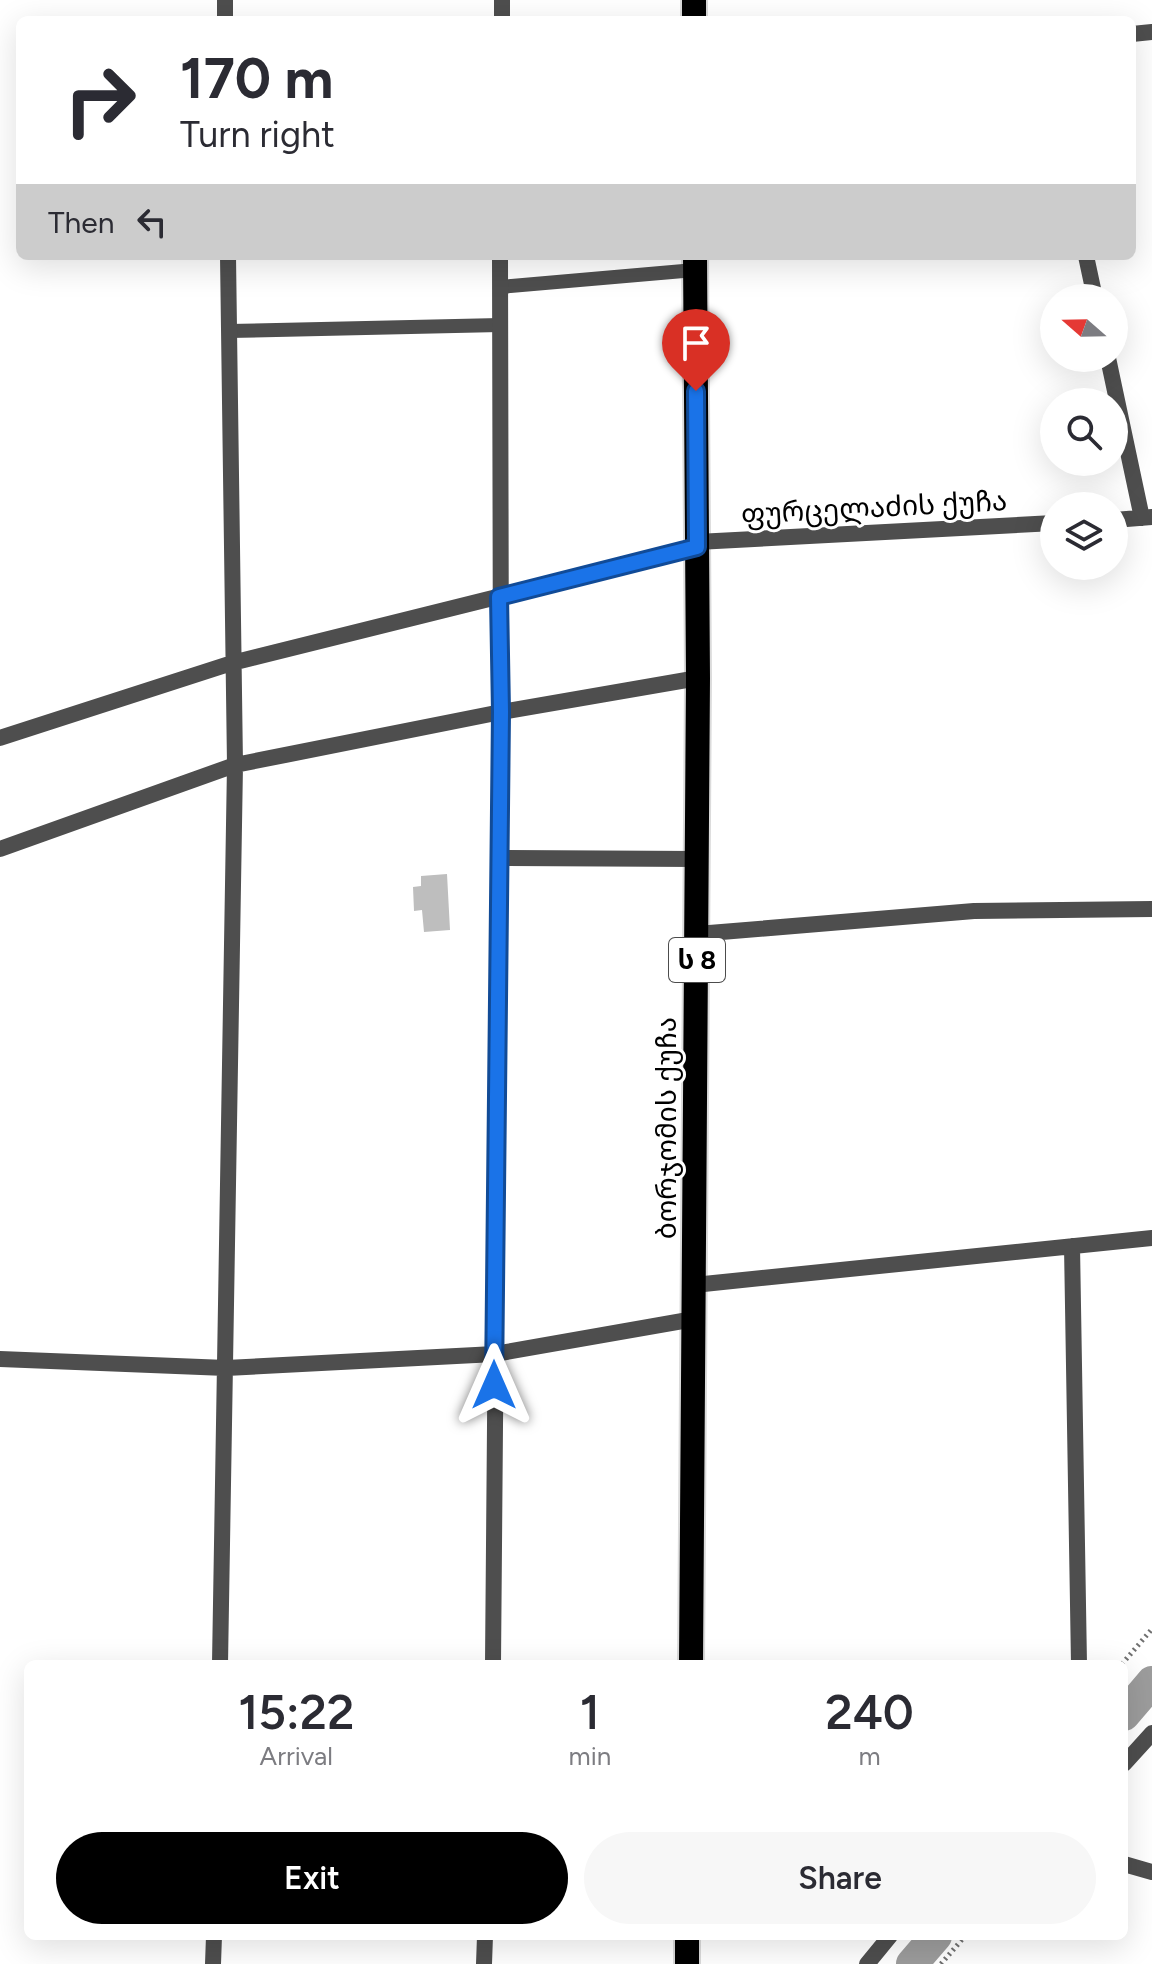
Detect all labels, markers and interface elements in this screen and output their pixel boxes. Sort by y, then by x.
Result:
text: 170 m [180,45,333,112]
icon: right [48,48,152,152]
text: Turn right [180,113,335,156]
icon: left [130,200,174,244]
text: Then [48,204,114,241]
north arrow [1040,284,1128,372]
map controls [1040,284,1128,580]
pin [662,309,730,391]
icon: arrive [674,321,718,365]
button: search [1040,388,1128,476]
street label: ფურცელაძის ქუჩა [740,483,1008,531]
button: layers [1040,492,1128,580]
road number: ს 8 [669,938,725,982]
street label: ბორჯომის ქუჩა [649,1017,683,1239]
position arrow [452,1343,536,1427]
text: 15:22 [238,1683,354,1741]
text: 1 [580,1683,600,1741]
text: 240 [825,1683,914,1741]
text: Arrival [260,1740,333,1772]
text: min [569,1740,611,1772]
text: m [859,1740,881,1772]
button: Exit [56,1832,568,1924]
button: Share [584,1832,1096,1924]

